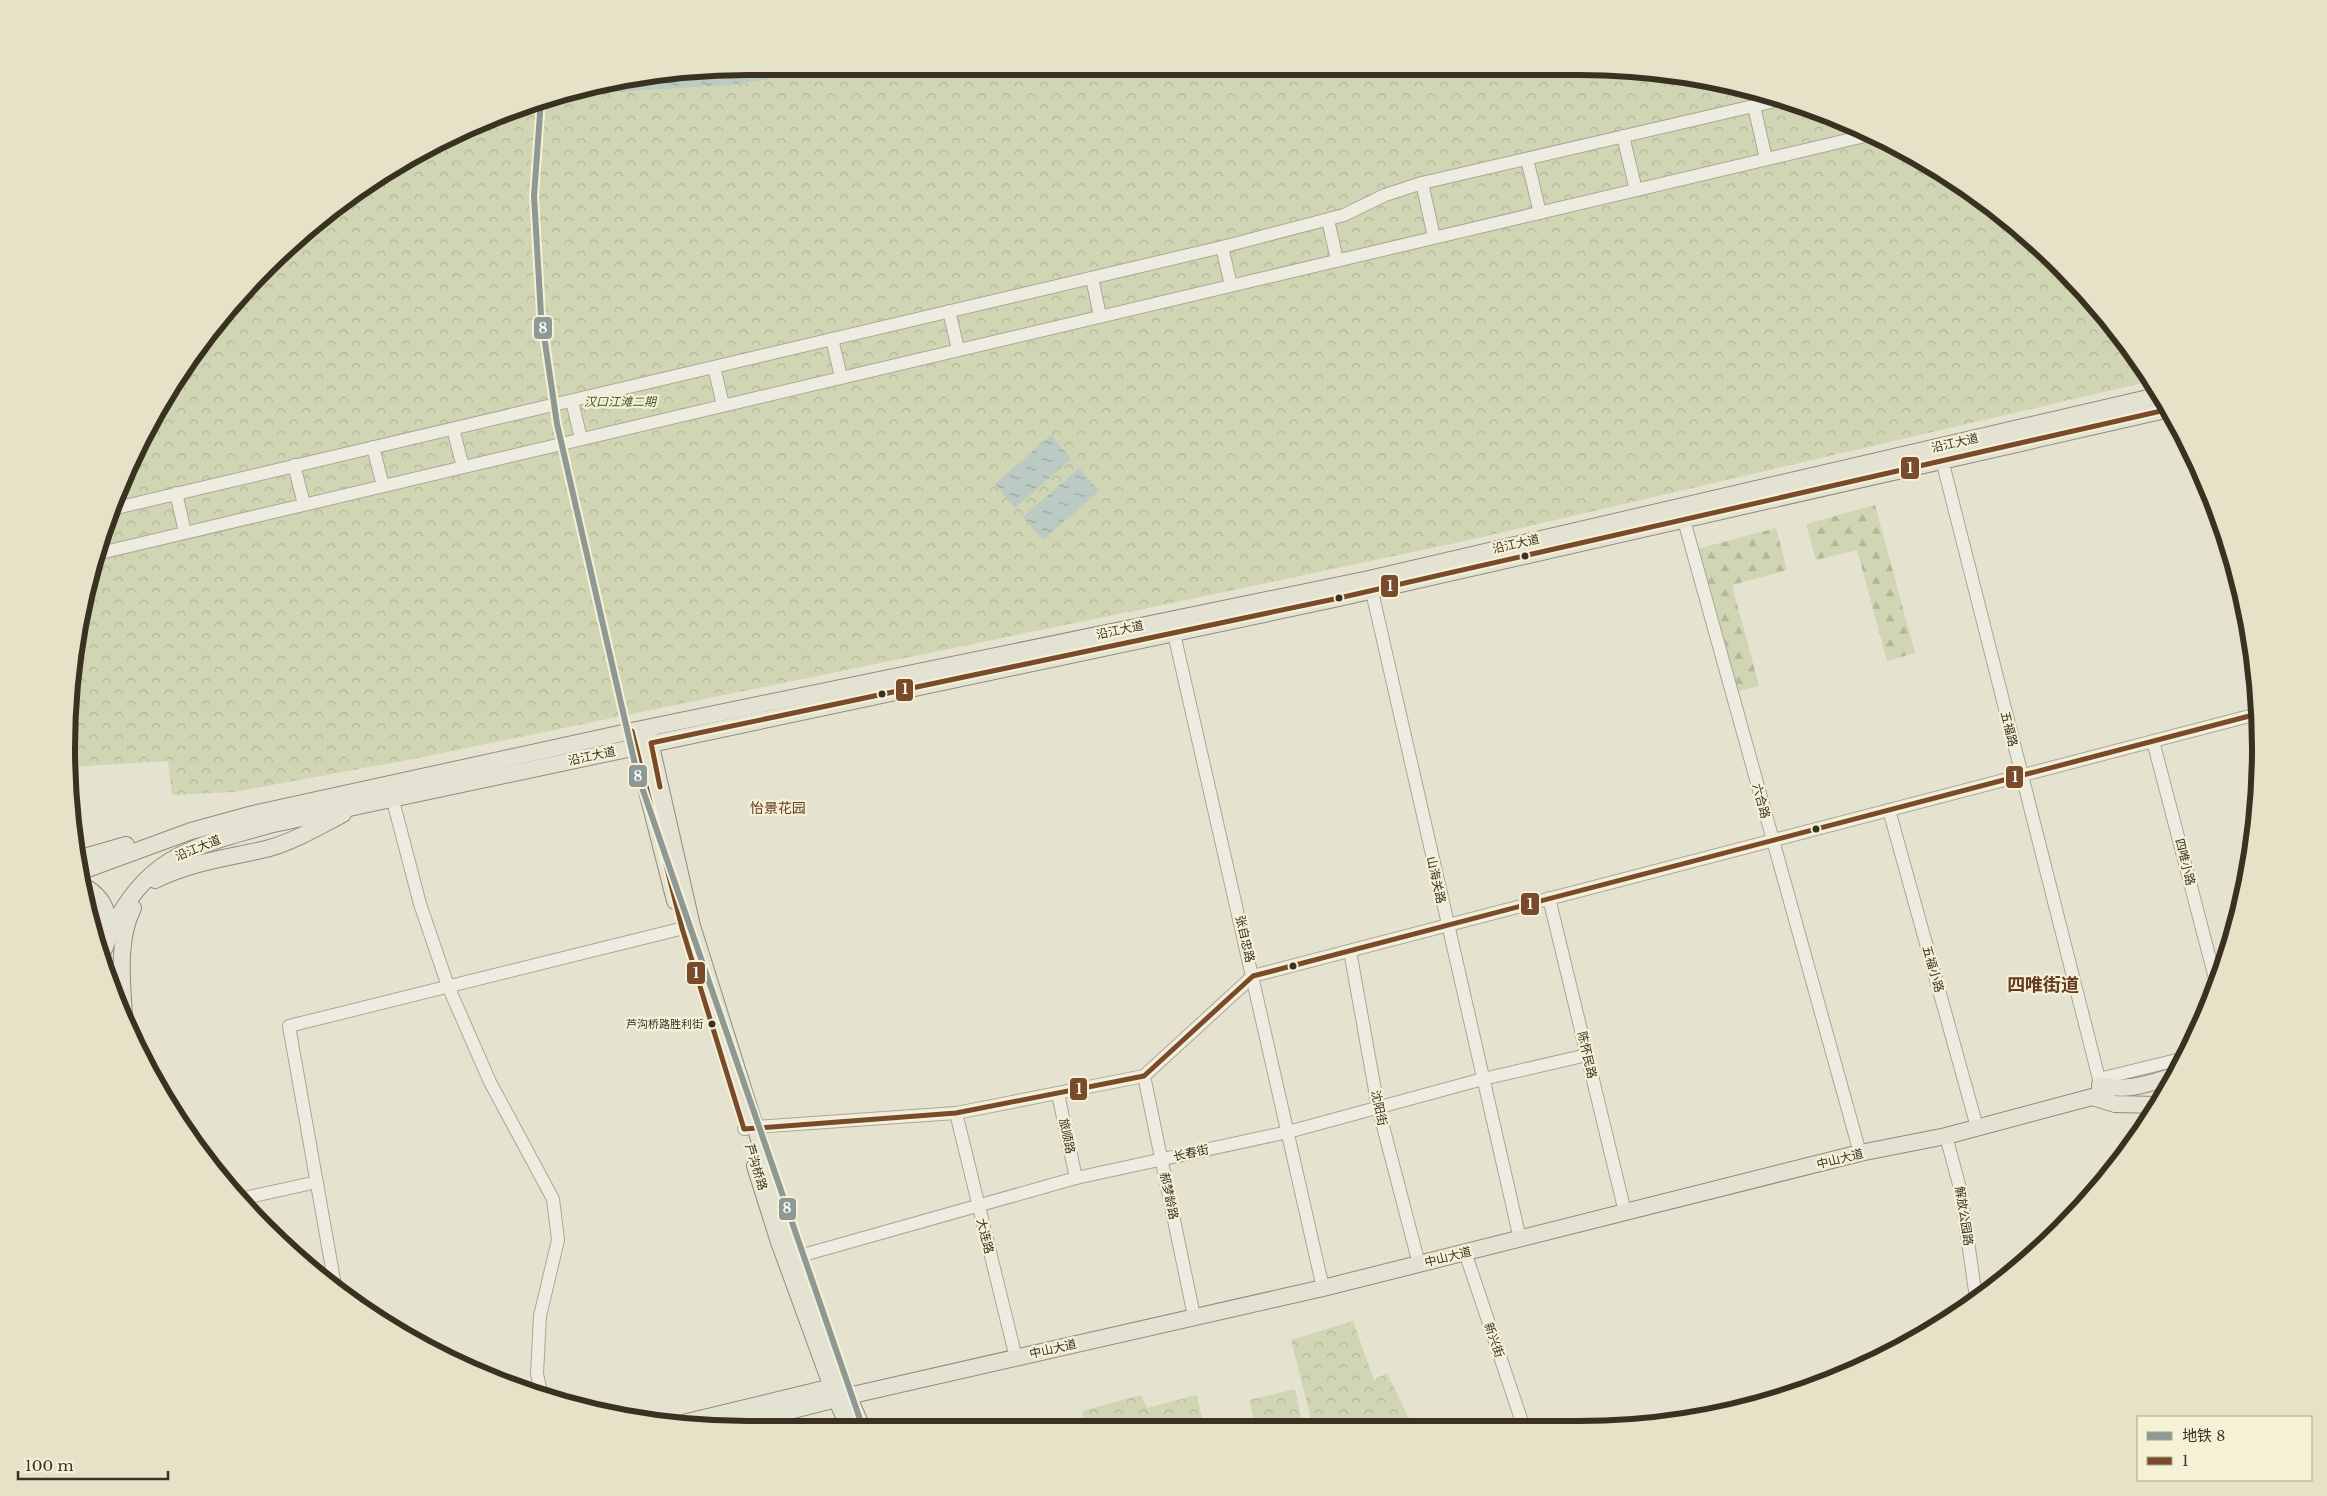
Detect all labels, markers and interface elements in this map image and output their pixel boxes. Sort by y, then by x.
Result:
line badge: 8 [533,316,553,340]
text: 8 [539,319,548,337]
park label: 汉口江滩二期 [584,394,658,409]
street label: 沿江大道 [1930,430,1980,455]
line badge: 1 [1900,456,1920,480]
text: 1 [1907,459,1913,477]
street label: 沿江大道 [1491,531,1541,556]
unlabelled marker [1520,551,1530,561]
line badge: 1 [1380,574,1399,598]
text: 1 [1387,577,1393,595]
unlabelled marker [1334,593,1344,603]
street label: 沿江大道 [1095,617,1145,642]
line badge: 1 [895,678,914,702]
text: 1 [902,680,908,698]
unlabelled marker [877,689,887,699]
street label: 五福路 [1998,710,2021,748]
street label: 沿江大道 [567,743,617,768]
line badge: 8 [628,764,648,788]
line badge: 1 [2005,765,2024,789]
text: 8 [634,767,643,785]
text: 1 [2012,768,2018,786]
street label: 六合路 [1750,782,1773,820]
district label: 怡景花园 [750,799,806,817]
unlabelled marker [1811,824,1821,834]
street label: 沿江大道 [173,832,223,863]
street label: 四唯小路 [2172,837,2199,887]
street label: 山海关路 [1424,855,1449,905]
line badge: 1 [1520,892,1540,916]
text: 1 [1527,895,1533,913]
street label: 张自忠路 [1233,914,1258,964]
street label: 五福小路 [1920,944,1947,994]
line badge: 1 [686,961,706,985]
unlabelled marker [1288,961,1298,971]
text: 1 [693,964,699,982]
district label: 四唯街道 [2007,974,2079,996]
place label: 芦沟桥路胜利街 [626,1017,703,1031]
marker: 芦沟桥路胜利街 [707,1019,717,1029]
street label: 陈怀民路 [1575,1030,1600,1080]
line badge: 1 [1069,1077,1088,1101]
text: 1 [1076,1080,1082,1098]
street label: 沈阳街 [1368,1089,1391,1127]
street label: 旅顺路 [1056,1117,1079,1155]
street label: 长春街 [1172,1141,1210,1164]
street label: 芦沟桥路 [742,1142,771,1192]
street label: 中山大道 [1815,1145,1865,1172]
street label: 郝梦龄路 [1157,1171,1182,1221]
street label: 解放公园路 [1952,1185,1977,1247]
line badge: 8 [778,1197,797,1221]
text: 8 [783,1199,792,1217]
street label: 大连路 [974,1217,997,1255]
street label: 中山大道 [1423,1243,1473,1270]
street label: 新兴街 [1482,1320,1507,1359]
street label: 中山大道 [1028,1336,1078,1361]
legend [2137,1416,2312,1481]
text: 地铁 8 [2182,1426,2225,1445]
scale bar [18,1448,168,1480]
text: 1 [2182,1451,2189,1470]
text: 100 m [25,1456,74,1475]

